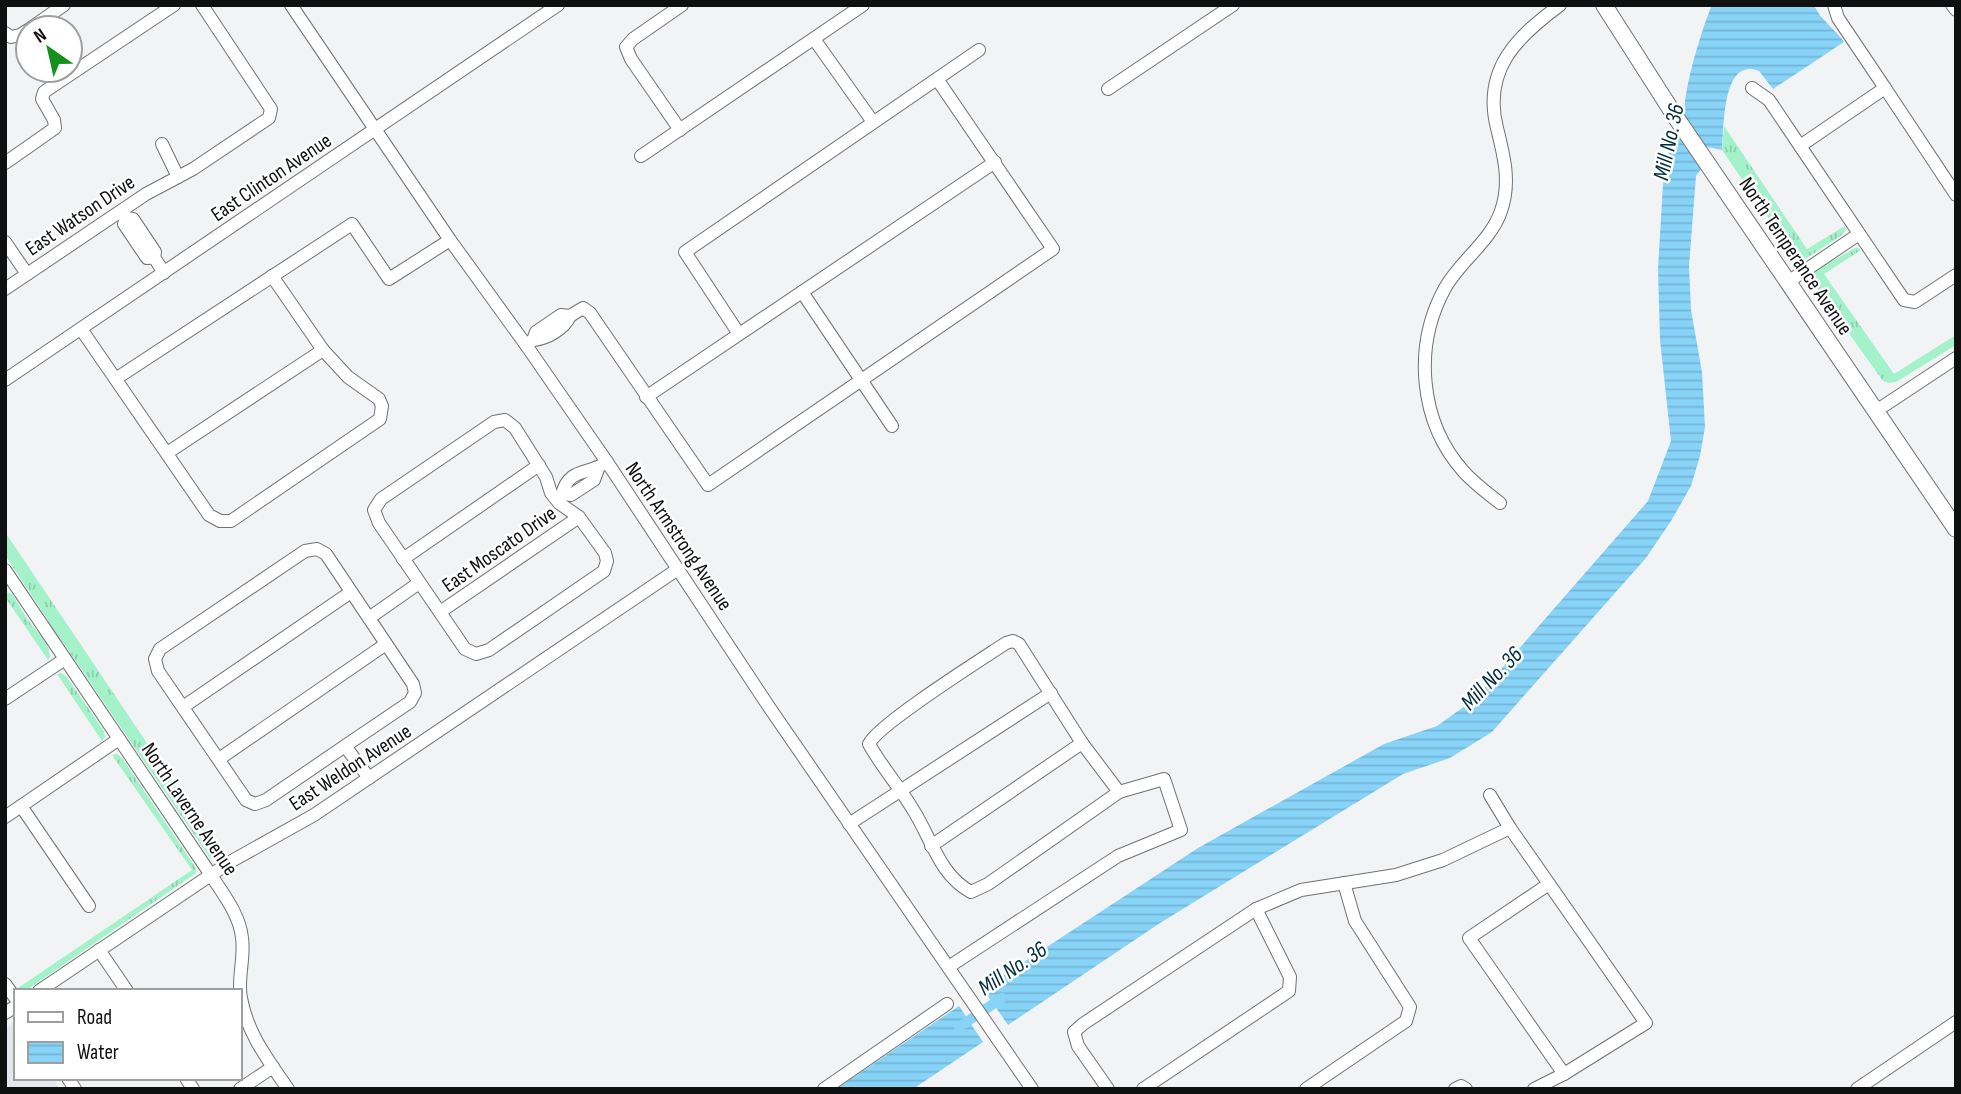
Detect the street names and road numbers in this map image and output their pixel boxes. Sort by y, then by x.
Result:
street label: East Clinton Avenue [206,128,336,227]
street label: East Watson Drive [21,170,140,261]
street label: North Temperance Avenue [1734,173,1858,340]
street label: North Armstrong Avenue [620,457,738,615]
street label: East Moscato Drive [437,501,561,598]
street label: East Weldon Avenue [285,719,416,816]
street label: North Laverne Avenue [136,738,243,880]

